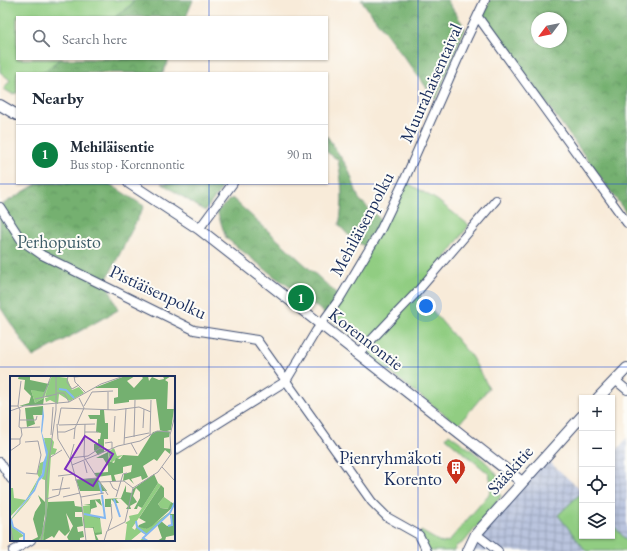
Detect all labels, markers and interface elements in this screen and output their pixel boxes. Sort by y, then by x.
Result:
north arrow [531,12,567,48]
search box [16,16,328,60]
street label: Muurahaisentaival [394,20,467,146]
icon: search [30,27,52,49]
text: Search here [62,29,127,48]
text: Nearby [32,87,84,109]
text: Mehiläisentie [70,137,154,156]
text: 1 [42,146,48,163]
text: 90 m [287,146,312,163]
text: Bus stop · Korennontie [70,156,185,173]
street label: Mehiläisenpolku [324,167,399,280]
park label: Perhopuisto [17,230,101,253]
street label: Pistiäisenpolku [106,259,211,324]
pin: 1 [288,283,314,313]
your location [416,296,436,316]
street label: Korennontie [324,302,408,375]
inset map [10,376,175,541]
map controls [579,395,615,539]
button: + [579,395,615,431]
button: − [579,431,615,467]
street label: Sääskitie [482,440,538,499]
place label: Pienryhmäkoti Korento [339,446,443,490]
building icon: Pienryhmäkoti Korento [445,457,467,485]
button: locate [579,467,615,503]
button: layers [579,503,615,539]

